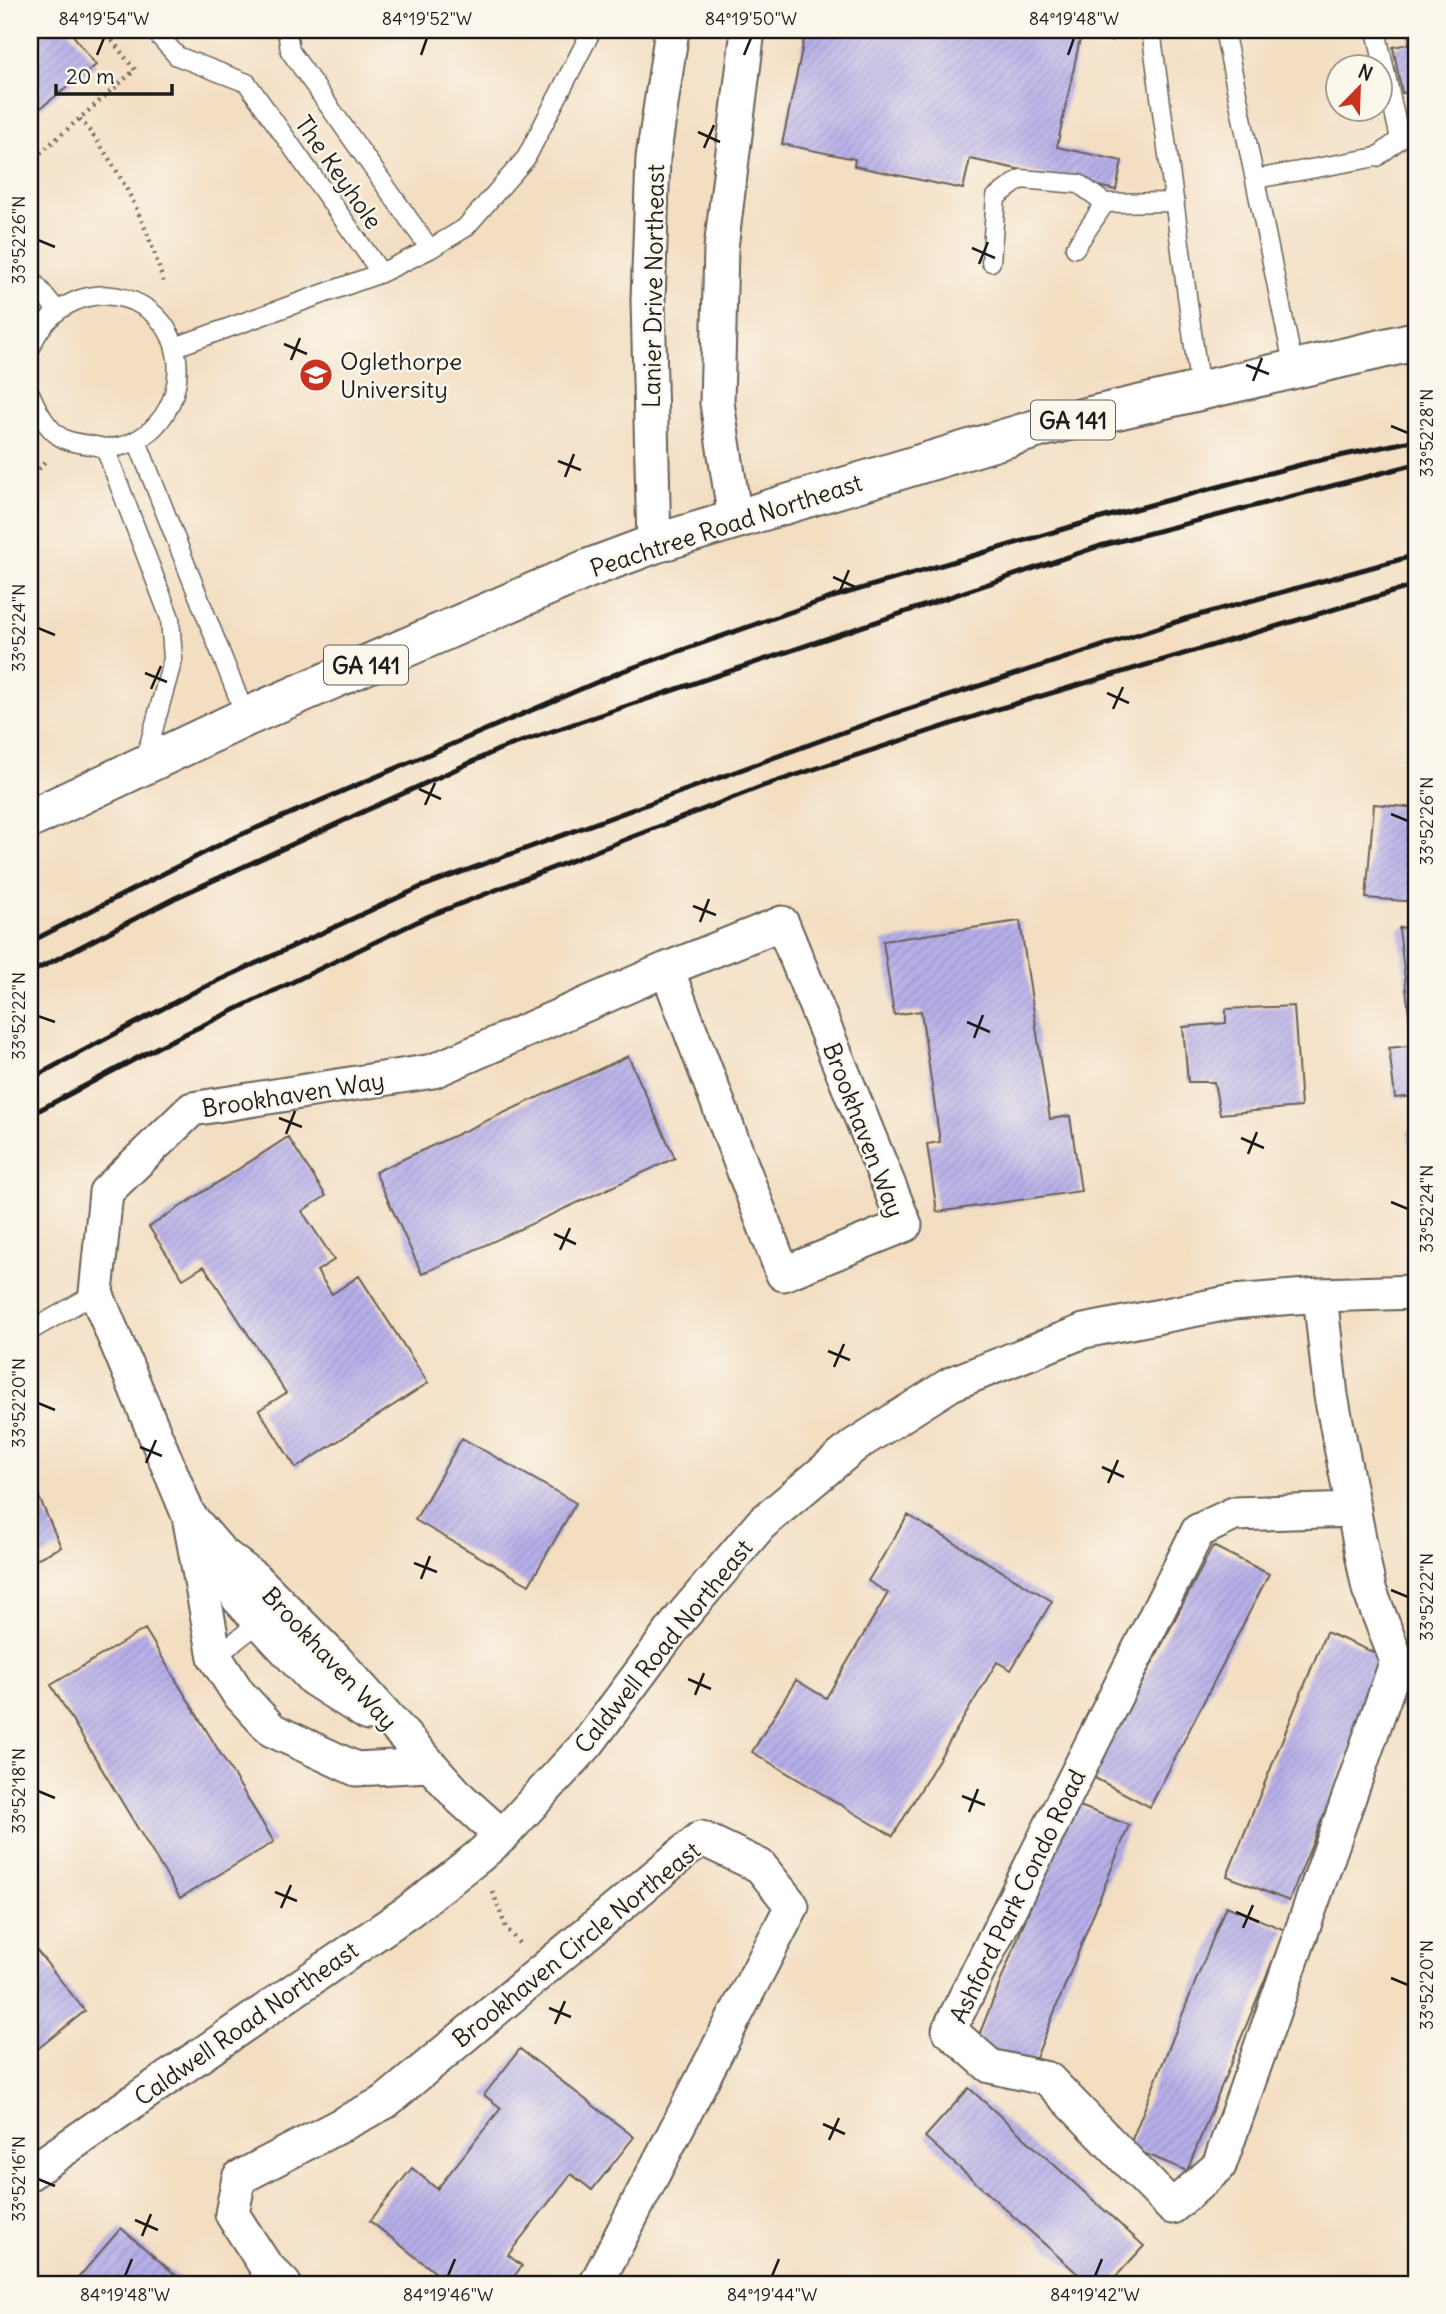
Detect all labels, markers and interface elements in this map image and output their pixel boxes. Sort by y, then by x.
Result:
text: 84°19'54"W [59,7,149,30]
text: 84°19'52"W [382,7,472,30]
text: 84°19'50"W [705,7,797,30]
text: 84°19'48"W [1029,7,1119,30]
scale bar [56,52,172,96]
north arrow [1324,52,1394,122]
text: N [1355,59,1376,86]
text: 20 m [66,63,115,90]
street label: The Keyhole [289,110,389,234]
street label: Lanier Drive Northeast [636,164,670,408]
text: 33°52'26"N [7,196,30,284]
place label: Oglethorpe University [340,346,462,404]
school or university icon: Oglethorpe University [297,356,335,394]
text: 33°52'28"N [1415,389,1438,477]
road number: GA 141 [1031,400,1115,440]
street label: Peachtree Road Northeast [586,467,866,583]
text: 33°52'24"N [7,584,30,672]
road number: GA 141 [324,646,408,684]
text: 33°52'26"N [1415,777,1438,865]
text: 33°52'22"N [7,972,30,1060]
street label: Brookhaven Way [817,1039,911,1221]
street label: Brookhaven Way [200,1065,386,1123]
text: 33°52'24"N [1415,1165,1438,1253]
text: 33°52'20"N [7,1358,30,1448]
street label: Caldwell Road Northeast [568,1533,758,1759]
text: 33°52'22"N [1415,1553,1438,1641]
street label: Brookhaven Way [256,1580,404,1736]
text: 33°52'18"N [7,1748,30,1834]
street label: Ashford Park Condo Road [943,1764,1091,2028]
street label: Brookhaven Circle Northeast [446,1835,706,2053]
street label: Caldwell Road Northeast [128,1934,364,2112]
text: 33°52'20"N [1415,1940,1438,2030]
text: 33°52'16"N [7,2136,30,2222]
text: 84°19'48"W [80,2283,170,2306]
text: 84°19'46"W [403,2283,493,2306]
text: 84°19'44"W [727,2283,817,2306]
text: 84°19'42"W [1050,2283,1140,2306]

